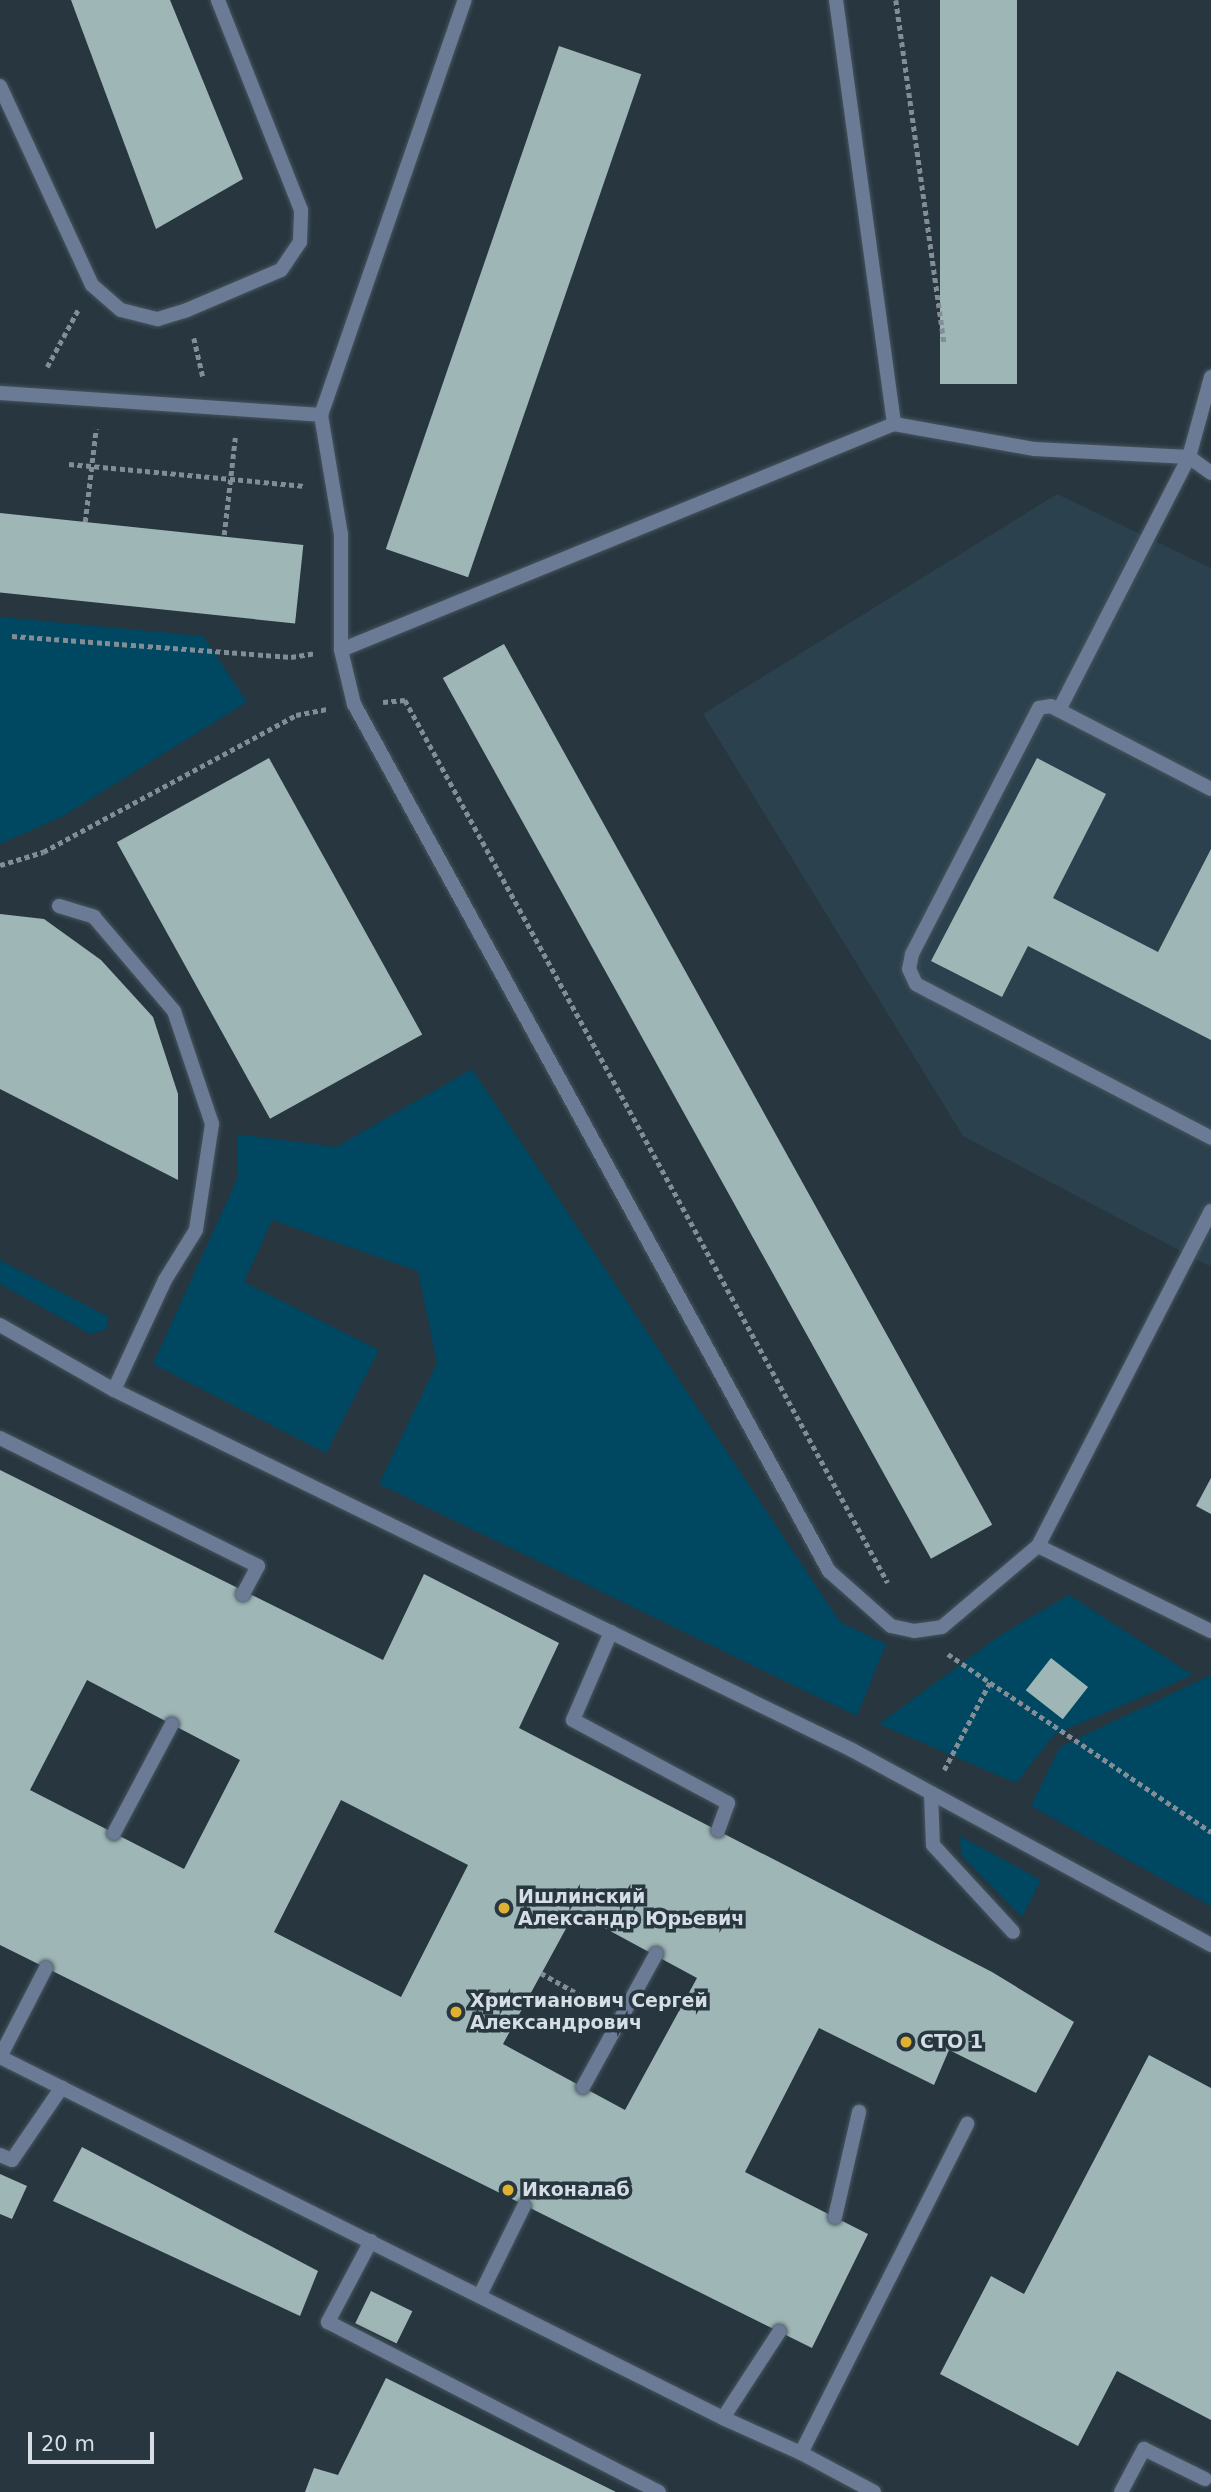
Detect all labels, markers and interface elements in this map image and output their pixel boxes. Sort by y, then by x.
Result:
place label: Ишлинский Александр Юрьевич [518,1886,744,1930]
marker: Ишлинский Александр Юрьевич [496,1900,512,1916]
place label: Христианович Сергей Александрович [470,1990,708,2034]
marker: Христианович Сергей Александрович [448,2004,464,2020]
place label: СТО 1 [920,2031,983,2053]
marker: СТО 1 [898,2034,914,2050]
place label: Иконалаб [522,2179,630,2201]
marker: Иконалаб [500,2182,516,2198]
scale bar [32,2418,158,2462]
text: 20 m [41,2432,95,2456]

